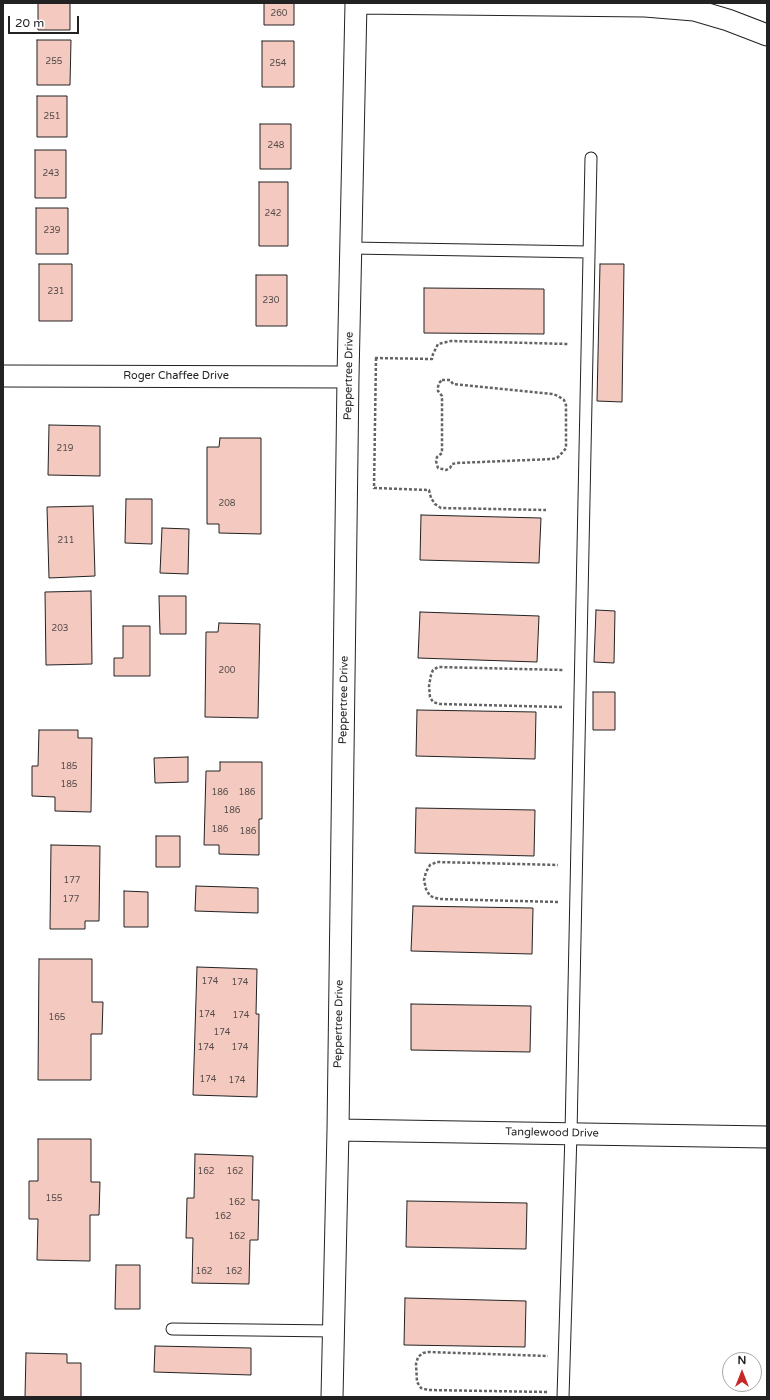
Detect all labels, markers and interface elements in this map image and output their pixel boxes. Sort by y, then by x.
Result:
scale bar [10,8,81,34]
house number: 260 [271,9,287,19]
text: 20 m [15,16,44,30]
house number: 255 [46,57,62,67]
house number: 254 [270,59,286,69]
house number: 251 [44,112,60,122]
house number: 248 [268,141,284,151]
house number: 243 [43,169,59,179]
house number: 242 [265,209,281,219]
house number: 239 [44,226,60,236]
house number: 231 [48,287,64,297]
house number: 230 [263,296,279,306]
street label: Peppertree Drive [342,332,356,420]
street label: Roger Chaffee Drive [123,369,229,383]
house number: 219 [57,444,73,454]
house number: 208 [219,499,235,509]
house number: 211 [58,536,74,546]
house number: 203 [52,624,68,634]
street label: Peppertree Drive [337,656,351,744]
house number: 200 [219,666,235,676]
house number: 185 [61,762,77,772]
house number: 185 [61,780,77,790]
house number: 186 [212,788,228,798]
house number: 186 [239,788,255,798]
house number: 186 [224,806,240,816]
house number: 186 [212,825,228,835]
house number: 186 [240,827,256,837]
house number: 177 [64,876,80,886]
house number: 177 [63,895,79,905]
house number: 174 [202,977,218,987]
house number: 174 [232,978,248,988]
street label: Peppertree Drive [332,980,346,1068]
house number: 174 [199,1010,215,1020]
house number: 174 [233,1011,249,1021]
house number: 165 [49,1013,65,1023]
house number: 174 [214,1028,230,1038]
house number: 174 [198,1043,214,1053]
house number: 174 [232,1043,248,1053]
house number: 174 [200,1075,216,1085]
house number: 174 [229,1076,245,1086]
street label: Tanglewood Drive [505,1126,599,1140]
house number: 162 [198,1167,214,1177]
house number: 162 [227,1167,243,1177]
house number: 155 [46,1194,62,1204]
house number: 162 [229,1198,245,1208]
house number: 162 [215,1212,231,1222]
house number: 162 [229,1232,245,1242]
house number: 162 [196,1267,212,1277]
house number: 162 [226,1267,242,1277]
north arrow [722,1352,762,1392]
text: N [738,1354,746,1367]

